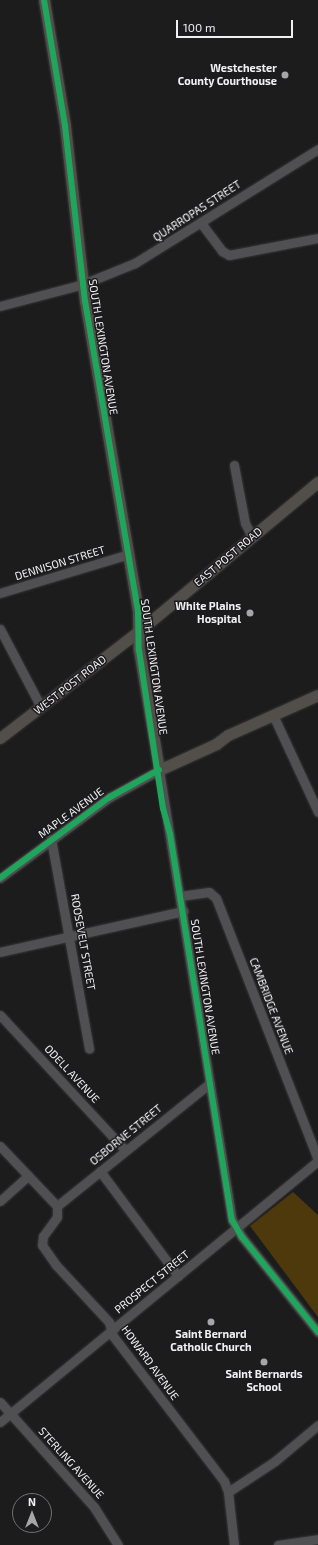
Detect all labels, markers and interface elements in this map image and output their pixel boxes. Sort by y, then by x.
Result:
scale bar [178,12,295,38]
text: 100 m [183,20,215,34]
place label: Westchester County Courthouse [177,62,277,88]
marker: Westchester County Courthouse [280,70,290,80]
street label: QUARROPAS STREET [151,178,243,244]
street label: SOUTH LEXINGTON AVENUE [86,278,120,416]
street label: EAST POST ROAD [191,525,265,589]
street label: DENNISON STREET [13,543,107,583]
street label: SOUTH LEXINGTON AVENUE [138,598,170,736]
place label: White Plains Hospital [175,600,241,626]
marker: White Plains Hospital [244,607,256,619]
street label: WEST POST ROAD [31,652,109,718]
street label: MAPLE AVENUE [36,785,106,841]
street label: ROOSEVELT STREET [68,893,98,991]
street label: SOUTH LEXINGTON AVENUE [188,918,222,1056]
street label: CAMBRIDGE AVENUE [246,956,296,1056]
street label: ODELL AVENUE [42,1042,102,1106]
street label: OSBORNE STREET [87,1102,165,1168]
street label: PROSPECT STREET [112,1248,192,1316]
marker: Saint Bernard Catholic Church [206,1317,216,1327]
street label: HOWARD AVENUE [119,1323,181,1403]
place label: Saint Bernard Catholic Church [170,1328,252,1354]
marker: Saint Bernards School [259,1357,269,1367]
place label: Saint Bernards School [225,1368,303,1394]
street label: STERLING AVENUE [35,1424,107,1502]
north arrow [12,1493,52,1533]
text: N [28,1495,36,1508]

